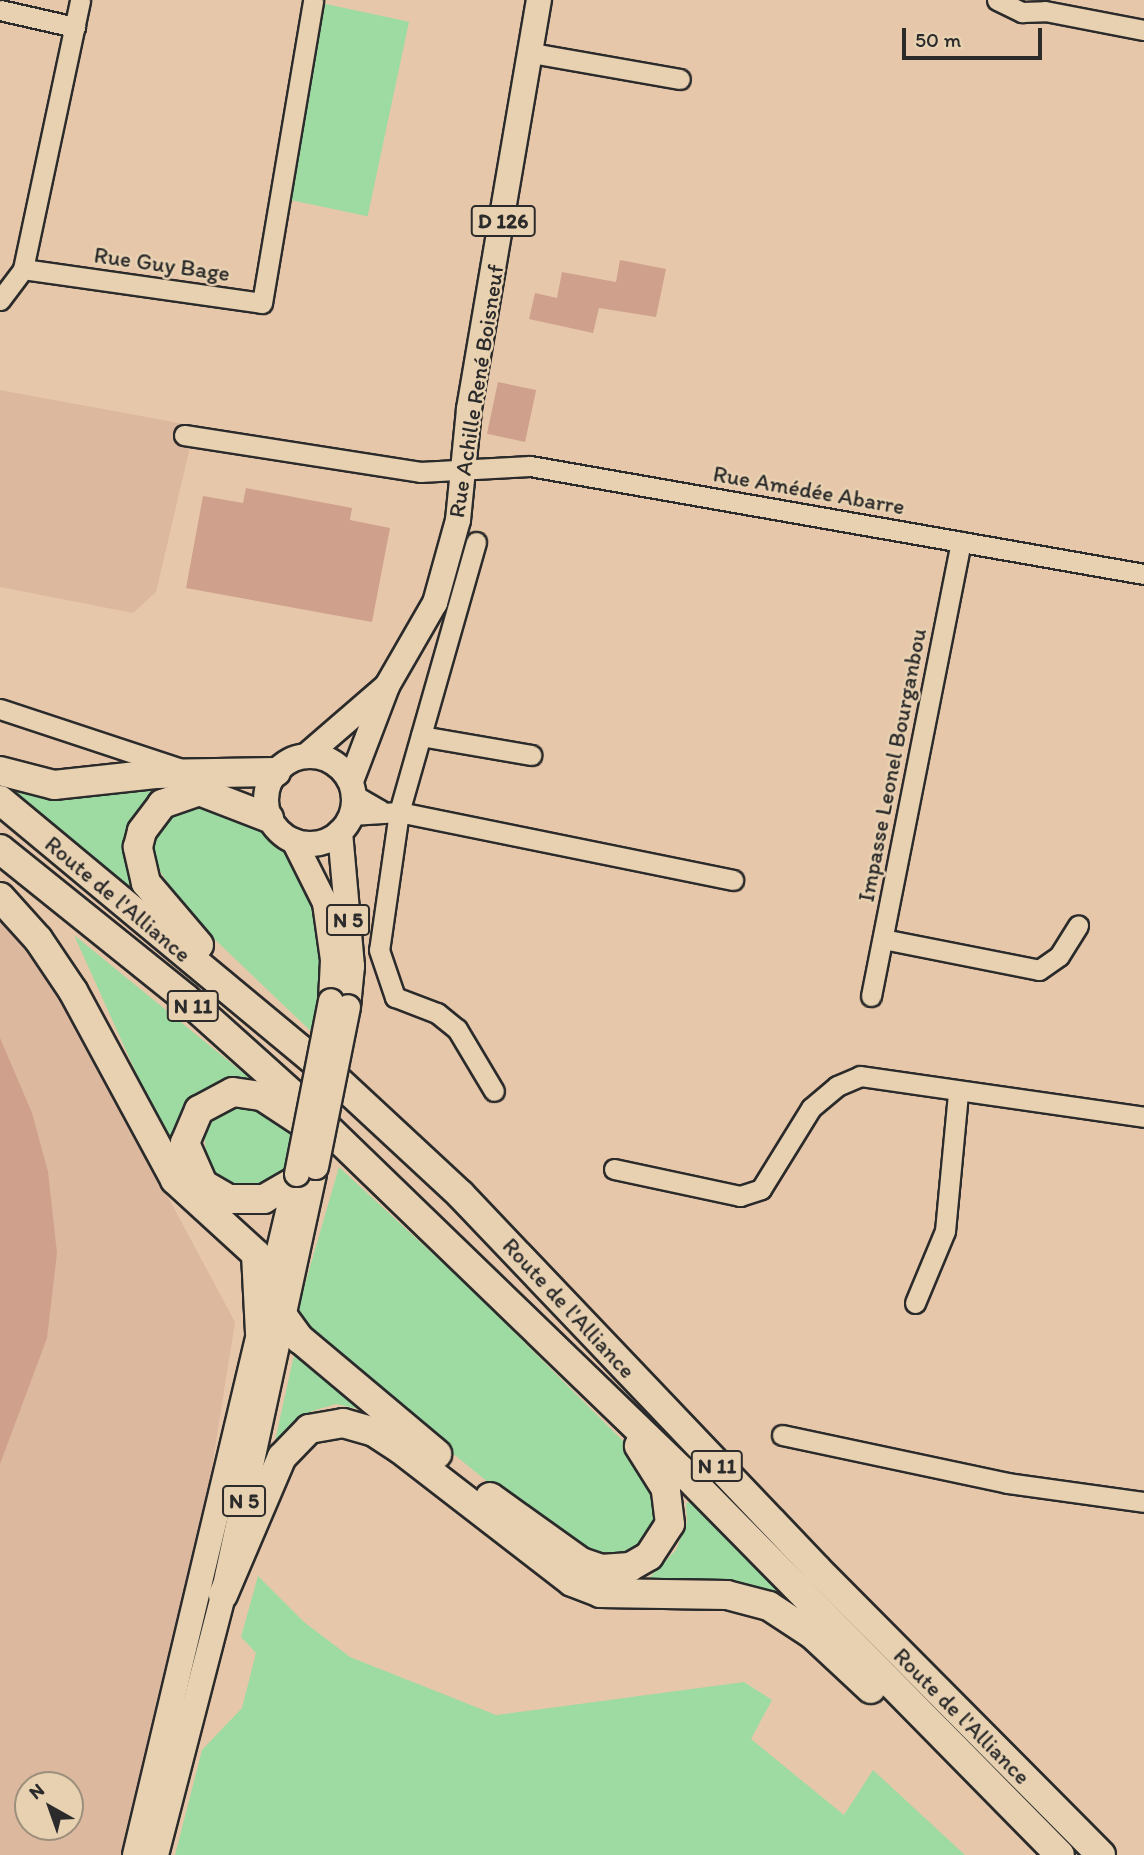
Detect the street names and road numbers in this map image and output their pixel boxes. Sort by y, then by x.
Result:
road number: D 126 [470,204,536,238]
street label: Rue Guy Bage [92,241,232,287]
street label: Rue Achille René Boisneuf [442,262,510,520]
street label: Rue Amédée Abarre [711,460,907,520]
street label: Impasse Leonel Bourganbou [852,625,932,905]
street label: Route de l'Alliance [39,830,197,968]
road number: N 5 [325,902,371,937]
road number: N 11 [167,988,219,1024]
street label: Route de l'Alliance [497,1232,641,1384]
road number: N 11 [691,1448,743,1484]
road number: N 5 [221,1484,267,1518]
street label: Route de l'Alliance [888,1642,1036,1790]

